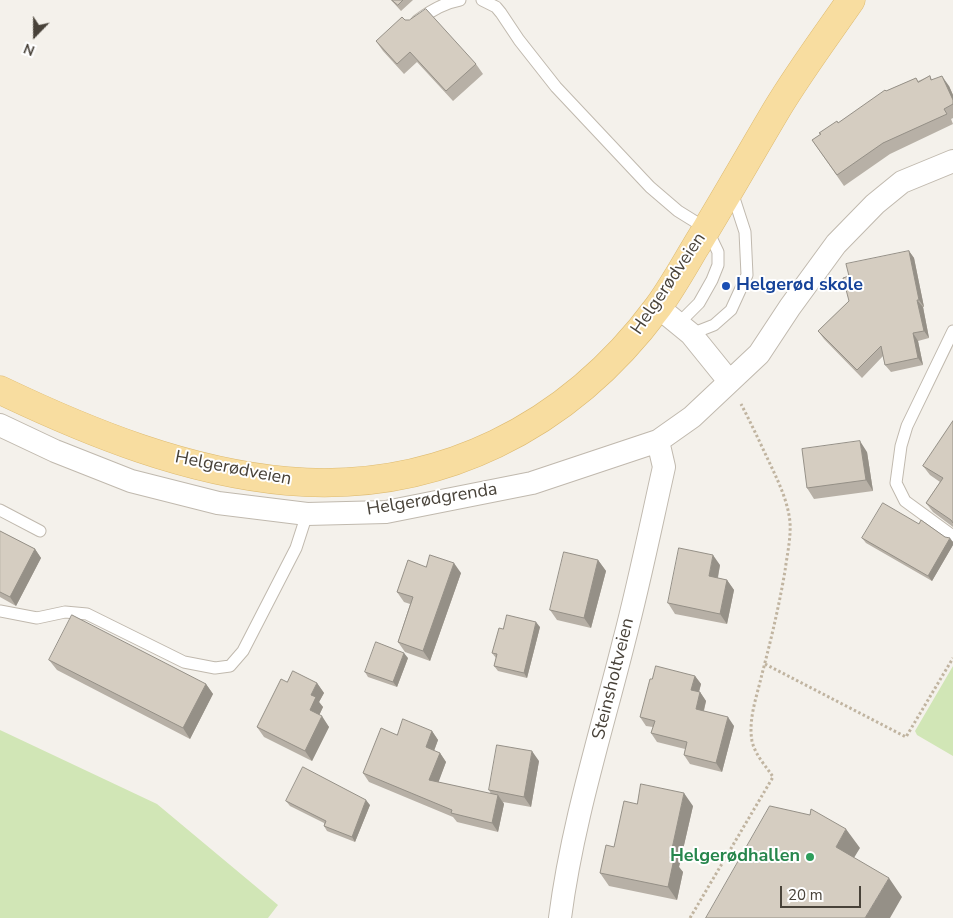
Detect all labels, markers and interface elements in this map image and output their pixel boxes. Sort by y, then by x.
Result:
north arrow [10,10,60,60]
text: N [21,39,38,60]
street label: Helgerødveien [627,229,711,339]
place label: Helgerød skole [736,275,863,297]
marker: Helgerød skole [720,280,732,292]
street label: Helgerødveien [173,447,293,491]
street label: Helgerødgrenda [365,479,499,521]
street label: Steinsholtveien [588,616,640,742]
place label: Helgerødhallen [670,846,800,868]
marker: Helgerødhallen [804,851,816,863]
scale bar [783,876,864,908]
text: 20 m [788,885,823,905]

